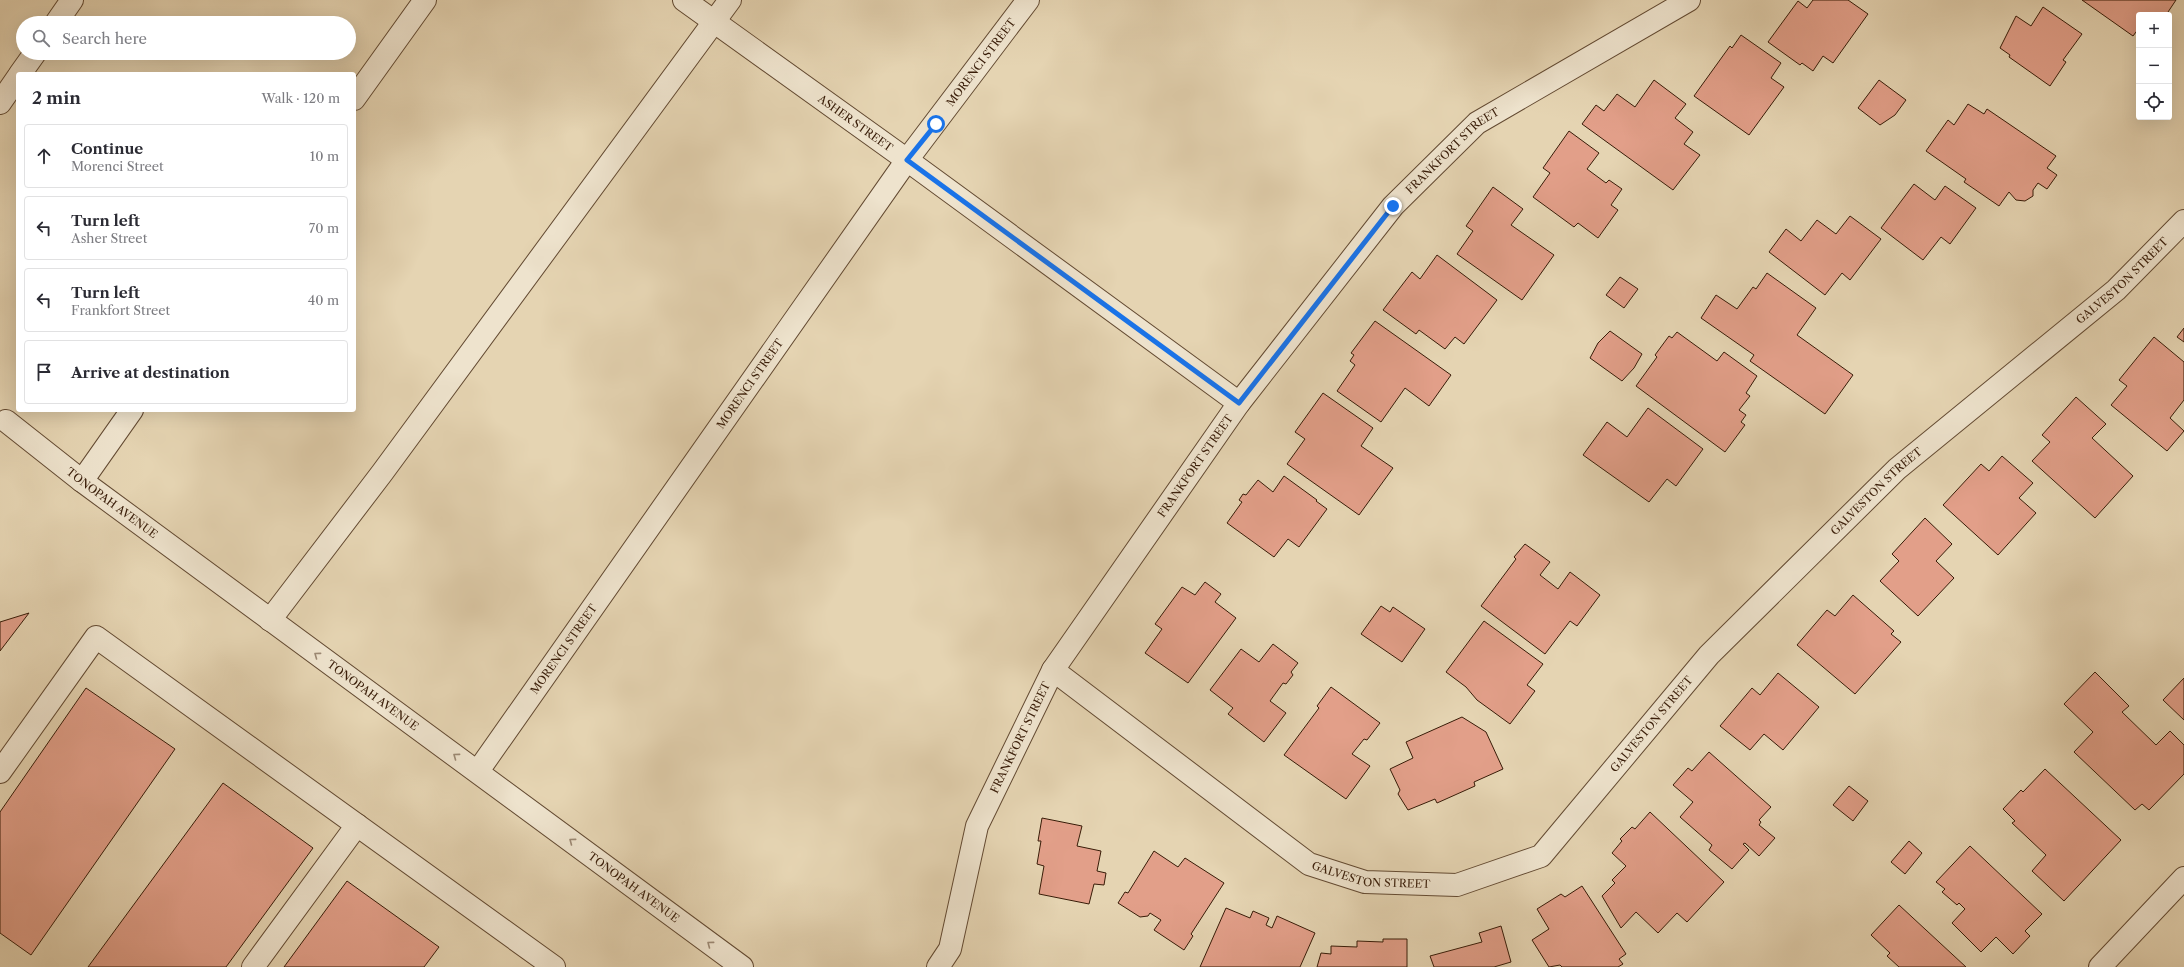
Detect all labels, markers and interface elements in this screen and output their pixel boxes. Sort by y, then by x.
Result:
map controls [2136,12,2172,120]
button: + [2136,12,2172,48]
street label: MORENCI STREET [943,15,1019,109]
search box [16,16,356,60]
icon: search [30,27,52,49]
text: Search here [62,29,147,48]
button: − [2136,48,2172,84]
button: locate [2136,84,2172,120]
text: 2 min [32,88,81,108]
text: Walk · 120 m [262,90,340,106]
street label: ASHER STREET [815,91,896,155]
street label: FRANKFORT STREET [1403,104,1502,197]
route start [927,115,945,133]
text: Continue [71,139,143,158]
icon: ahead [33,145,55,167]
text: 10 m [310,148,339,164]
text: Morenci Street [71,158,164,174]
route end [1384,197,1402,215]
text: Turn left [71,211,140,230]
icon: left [33,217,55,239]
text: 70 m [309,220,339,236]
text: Asher Street [71,230,147,246]
street label: GALVESTON STREET [2073,234,2172,327]
text: Turn left [71,283,140,302]
icon: left [33,289,55,311]
text: 40 m [308,292,339,308]
text: Frankfort Street [71,302,170,318]
street label: MORENCI STREET [713,336,787,432]
icon: arrive [33,361,55,383]
text: Arrive at destination [71,363,230,382]
street label: FRANKFORT STREET [1155,411,1236,520]
street label: GALVESTON STREET [1827,444,1925,538]
street label: TONOPAH AVENUE [64,464,161,542]
street label: MORENCI STREET [527,601,600,697]
one-way arrow [315,652,322,659]
street label: TONOPAH AVENUE [324,657,422,734]
street label: GALVESTON STREET [1607,673,1696,775]
street label: FRANKFORT STREET [987,679,1053,796]
one-way arrow [454,754,461,761]
one-way arrow [570,839,577,846]
street label: TONOPAH AVENUE [585,849,683,926]
street label: GALVESTON STREET [1310,858,1431,891]
one-way arrow [708,942,715,949]

